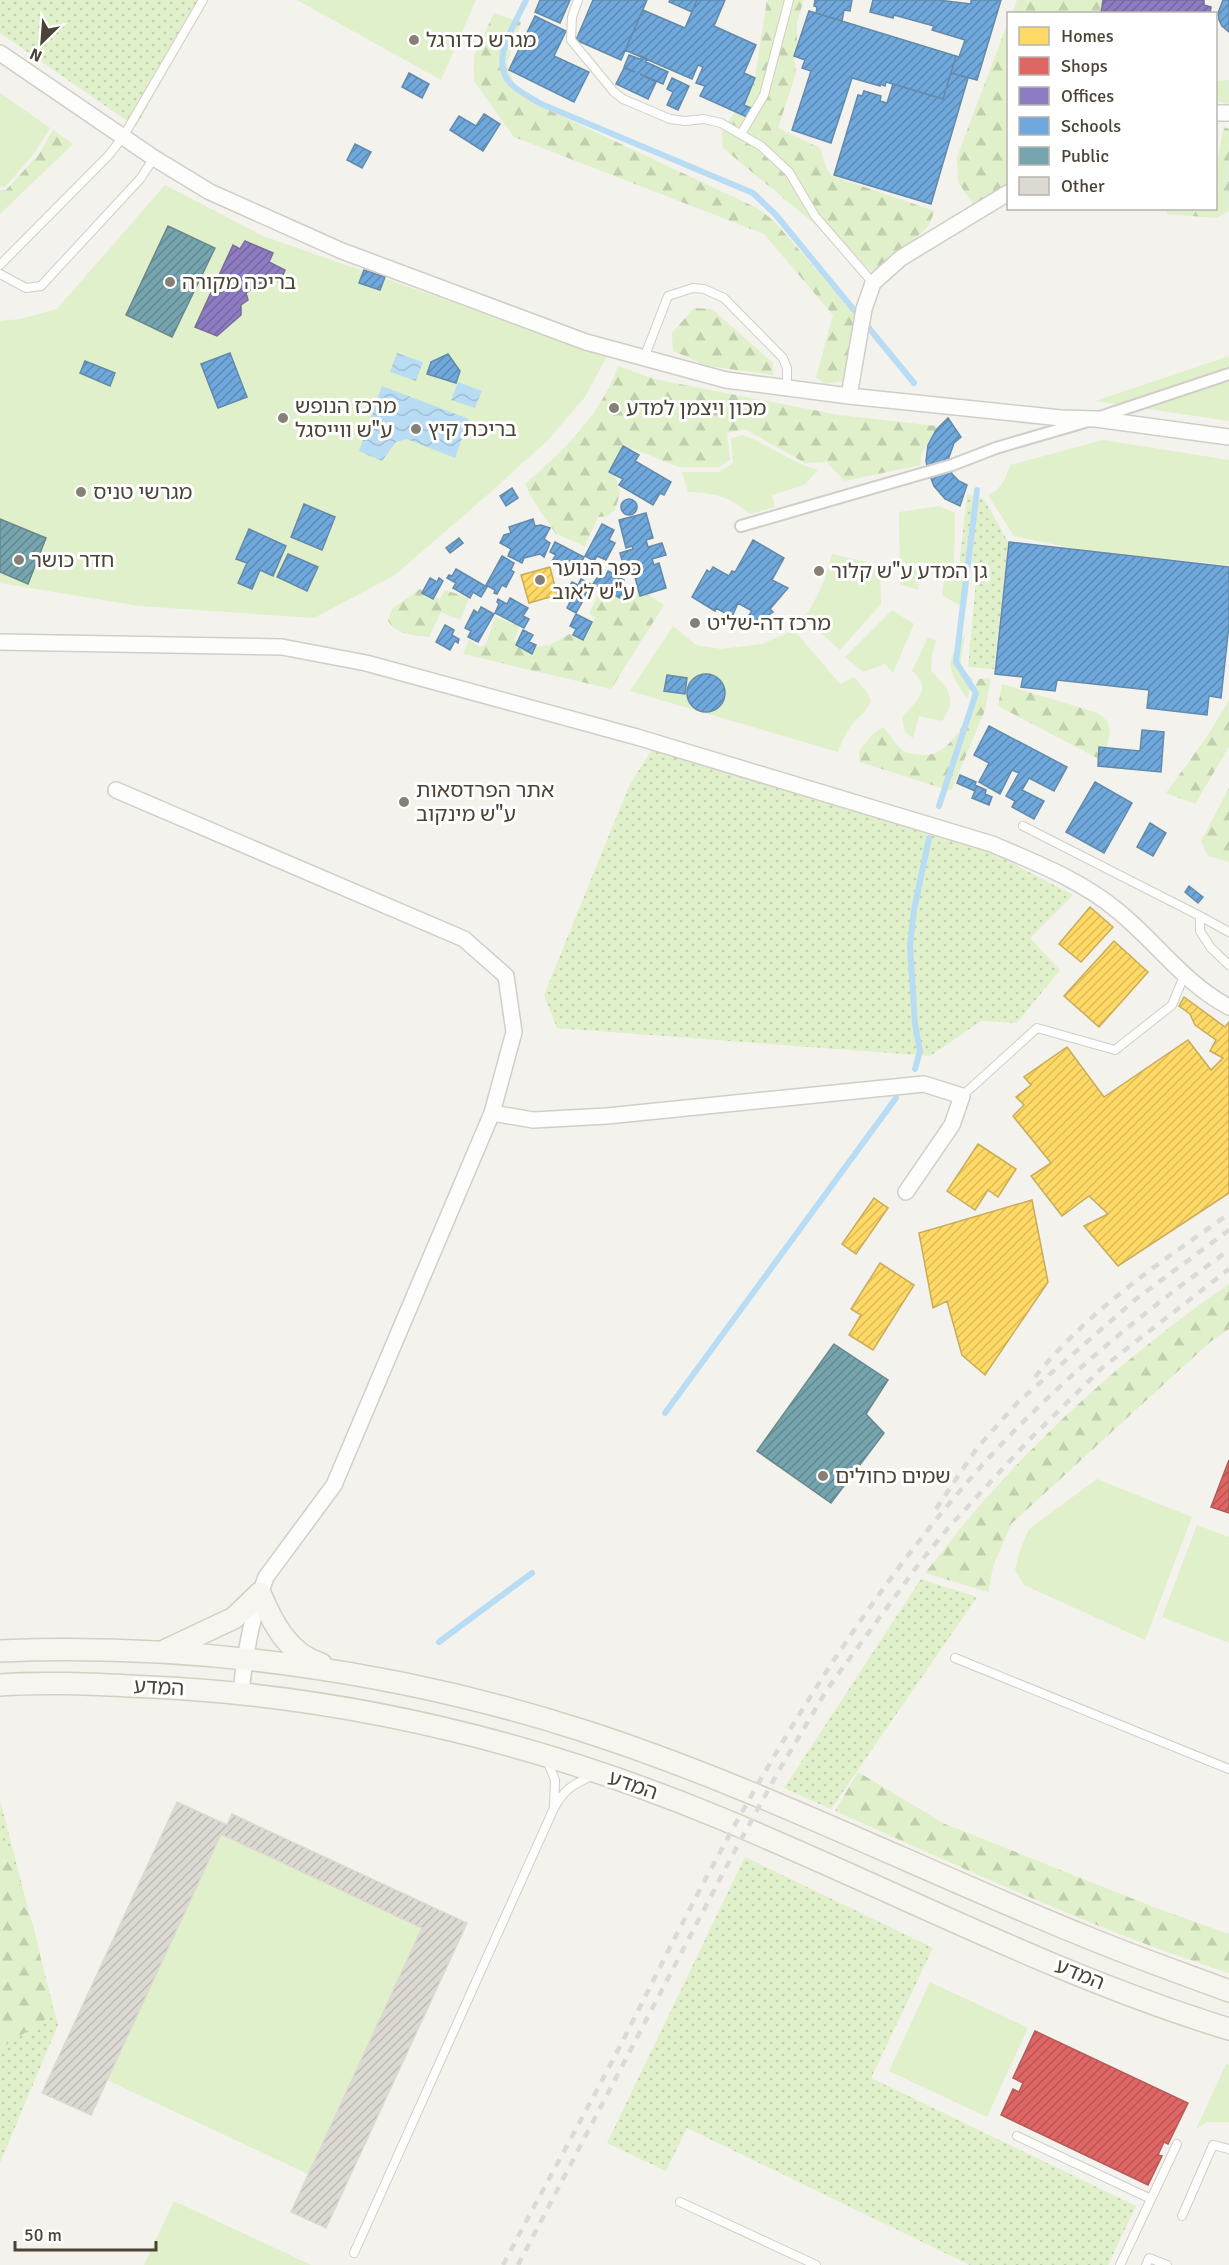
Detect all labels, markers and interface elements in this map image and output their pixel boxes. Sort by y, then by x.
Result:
north arrow [12,12,72,72]
legend [1007,12,1217,210]
text: Homes [1061,25,1114,47]
place label: מגרש כדורגל [426,27,537,53]
marker: מגרש כדורגל [407,33,421,47]
text: N [27,43,45,66]
text: Shops [1061,55,1108,77]
text: Offices [1061,85,1114,107]
text: Schools [1061,115,1121,137]
text: Public [1061,145,1109,167]
text: Other [1061,175,1105,197]
place label: בריכה מקורה [182,269,296,295]
marker: בריכה מקורה [163,275,177,289]
place label: מרכז הנופש ע"ש ווייסגל [295,393,397,443]
place label: מכון ויצמן למדע [626,395,766,421]
marker: מכון ויצמן למדע [607,401,621,415]
marker: מרכז הנופש ע"ש ווייסגל [276,411,290,425]
place label: בריכת קיץ [428,416,517,442]
marker: בריכת קיץ [409,422,423,436]
place label: מגרשי טניס [93,479,193,505]
marker: מגרשי טניס [74,485,88,499]
place label: חדר כושר [31,547,114,573]
marker: חדר כושר [12,553,26,567]
place label: כפר הנוער ע"ש לאוב [552,555,641,605]
place label: גן המדע ע"ש קלור [831,558,988,584]
marker: גן המדע ע"ש קלור [812,564,826,578]
marker: כפר הנוער ע"ש לאוב [533,573,547,587]
place label: מרכז דה-שליט [707,610,831,636]
marker: מרכז דה-שליט [688,616,702,630]
place label: אתר הפרדסאות ע"ש מינקוב [416,777,554,827]
marker: אתר הפרדסאות ע"ש מינקוב [397,795,411,809]
place label: שמים כחולים [835,1463,951,1489]
marker: שמים כחולים [816,1469,830,1483]
street label: המדע [133,1673,185,1701]
street label: המדע [605,1764,661,1806]
street label: המדע [1052,1952,1108,1996]
scale bar [15,2214,156,2252]
text: 50 m [24,2224,62,2246]

